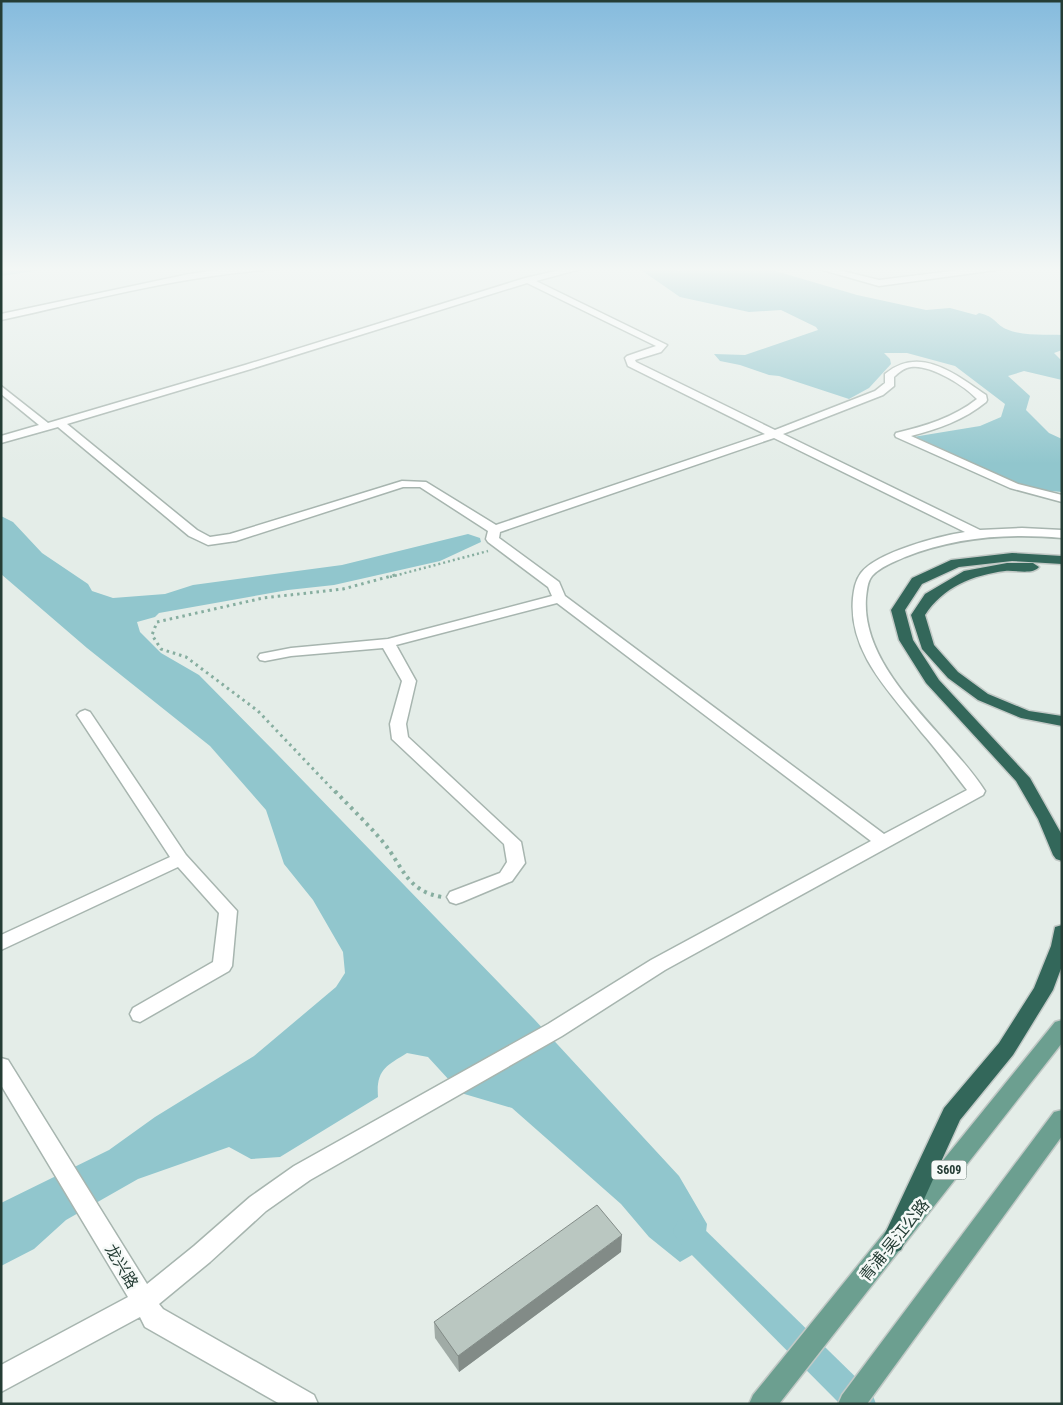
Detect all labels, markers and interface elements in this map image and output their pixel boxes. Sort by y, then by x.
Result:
road number: S609 [932,1160,966,1180]
street label: 青浦-吴江公路 [856,1195,933,1285]
street label: 龙兴路 [101,1241,142,1292]

